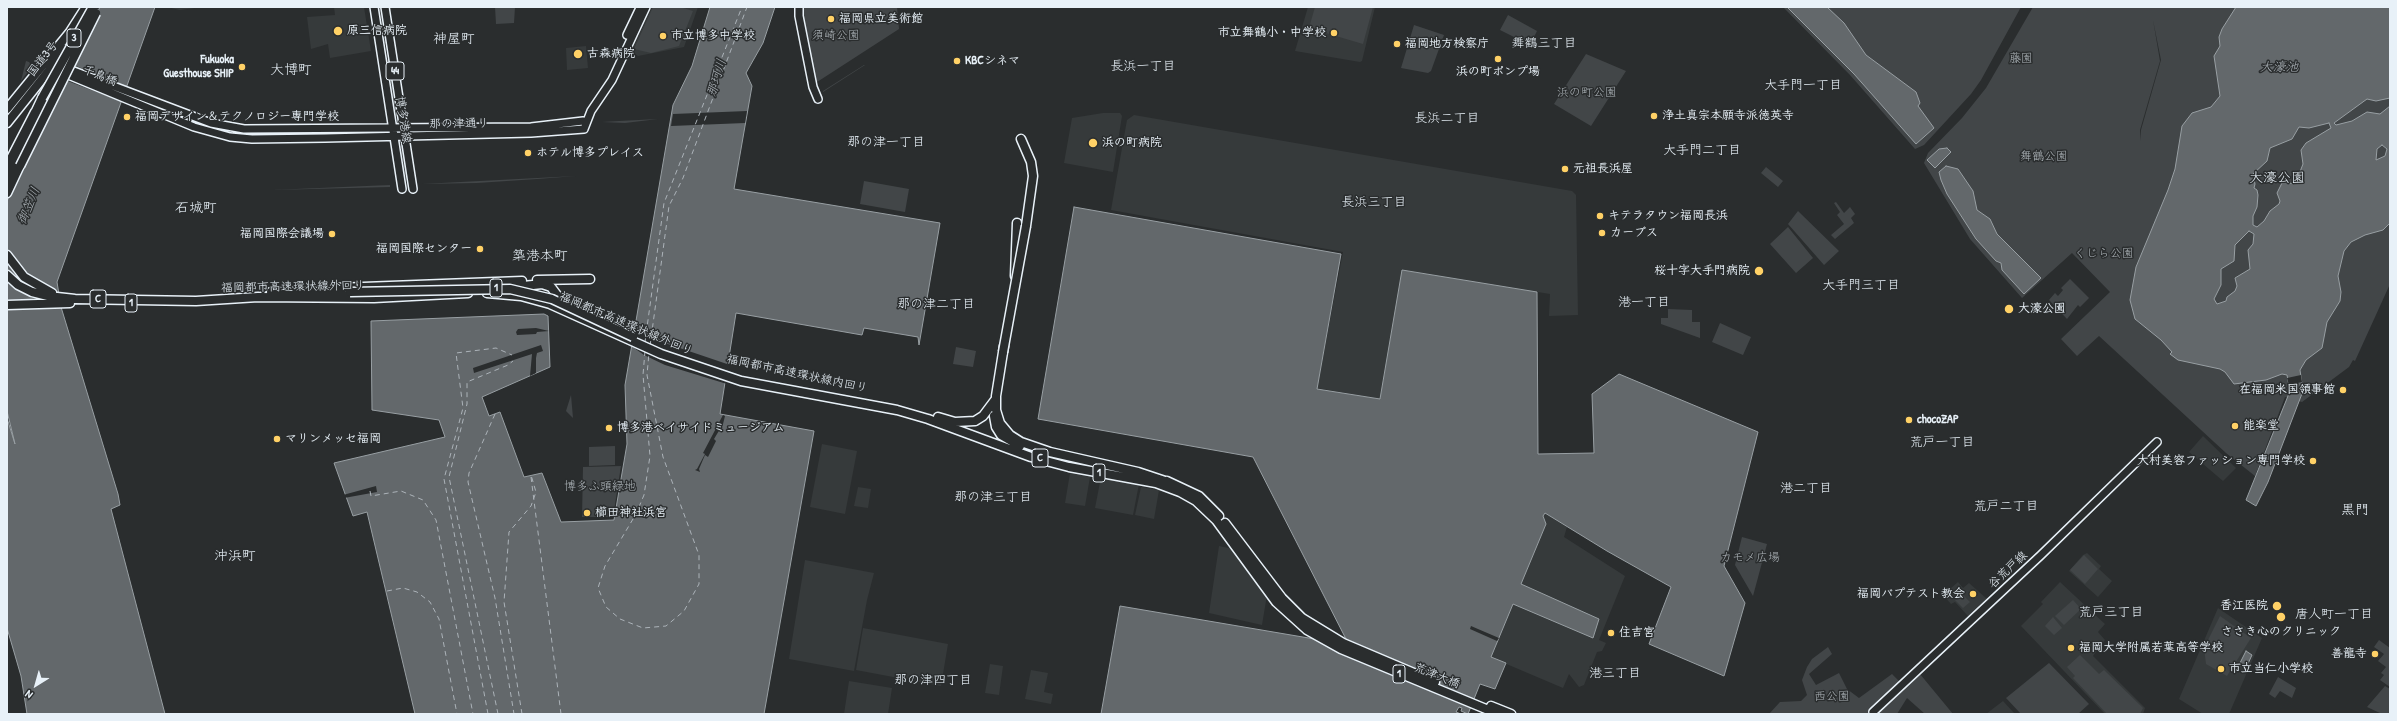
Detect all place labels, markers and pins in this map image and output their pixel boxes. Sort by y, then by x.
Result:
place label: 福岡県立美術館 [839,12,923,26]
marker: 福岡県立美術館 [826,14,836,24]
place label: 原三信病院 [347,24,407,38]
marker: 原三信病院 [332,25,344,37]
place label: 市立舞鶴小・中学校 [1218,26,1326,40]
marker: 市立舞鶴小・中学校 [1329,28,1339,38]
place label: 市立博多中学校 [671,29,755,43]
marker: 市立博多中学校 [658,31,668,41]
place label: 福岡地方検察庁 [1405,37,1489,51]
marker: 福岡地方検察庁 [1392,39,1402,49]
place label: 古森病院 [587,47,635,61]
marker: 古森病院 [572,48,584,60]
place label: Fukuoka Guesthouse SHIP [163,53,234,81]
place label: KBCシネマ [965,54,1020,68]
marker: 浜の町ポンプ場 [1493,54,1503,64]
marker: KBCシネマ [952,56,962,66]
marker: Fukuoka Guesthouse SHIP [237,62,247,72]
place label: 浜の町ポンプ場 [1456,65,1540,79]
place label: 浄土真宗本願寺派徳英寺 [1662,109,1794,123]
place label: 福岡デザイン＆テクノロジー専門学校 [135,110,339,124]
marker: 浄土真宗本願寺派徳英寺 [1649,111,1659,121]
marker: 福岡デザイン＆テクノロジー専門学校 [122,112,132,122]
place label: 浜の町病院 [1102,136,1162,150]
marker: 浜の町病院 [1087,137,1099,149]
place label: ホテル博多プレイス [536,146,644,160]
marker: ホテル博多プレイス [523,148,533,158]
place label: 元祖長浜屋 [1573,162,1633,176]
marker: 元祖長浜屋 [1560,164,1570,174]
place label: キテラタウン福岡長浜 [1608,209,1728,223]
marker: キテラタウン福岡長浜 [1595,211,1605,221]
place label: カーブス [1610,226,1658,240]
place label: 福岡国際会議場 [240,227,324,241]
marker: カーブス [1597,228,1607,238]
marker: 福岡国際会議場 [327,229,337,239]
place label: 福岡国際センター [376,242,472,256]
marker: 福岡国際センター [475,244,485,254]
place label: 桜十字大手門病院 [1654,264,1750,278]
marker: 桜十字大手門病院 [1753,265,1765,277]
place label: 大濠公園 [2018,302,2066,316]
marker: 大濠公園 [2003,303,2015,315]
place label: 在福岡米国領事館 [2239,383,2335,397]
marker: 在福岡米国領事館 [2338,385,2348,395]
place label: chocoZAP [1917,413,1959,427]
marker: chocoZAP [1904,415,1914,425]
place label: 能楽堂 [2243,419,2279,433]
place label: 博多港ベイサイドミュージアム [617,421,785,435]
marker: 能楽堂 [2230,421,2240,431]
marker: 博多港ベイサイドミュージアム [604,423,614,433]
place label: マリンメッセ福岡 [285,432,381,446]
marker: マリンメッセ福岡 [272,434,282,444]
place label: 大村美容ファッション専門学校 [2137,454,2305,468]
marker: 大村美容ファッション専門学校 [2308,456,2318,466]
place label: 櫛田神社浜宮 [595,506,667,520]
marker: 櫛田神社浜宮 [582,508,592,518]
place label: 福岡バプテスト教会 [1857,587,1965,601]
marker: 福岡バプテスト教会 [1968,589,1978,599]
place label: 香江医院 [2220,599,2268,613]
marker: 香江医院 [2271,600,2283,612]
marker: ささき心のクリニック [2275,611,2287,623]
place label: ささき心のクリニック [2221,625,2341,639]
place label: 住吉宮 [1619,626,1655,640]
marker: 住吉宮 [1606,628,1616,638]
place label: 福岡大学附属若葉高等学校 [2079,641,2223,655]
marker: 福岡大学附属若葉高等学校 [2066,643,2076,653]
place label: 善龍寺 [2331,647,2367,661]
marker: 善龍寺 [2370,649,2380,659]
place label: 市立当仁小学校 [2229,662,2313,676]
marker: 市立当仁小学校 [2216,664,2226,674]

